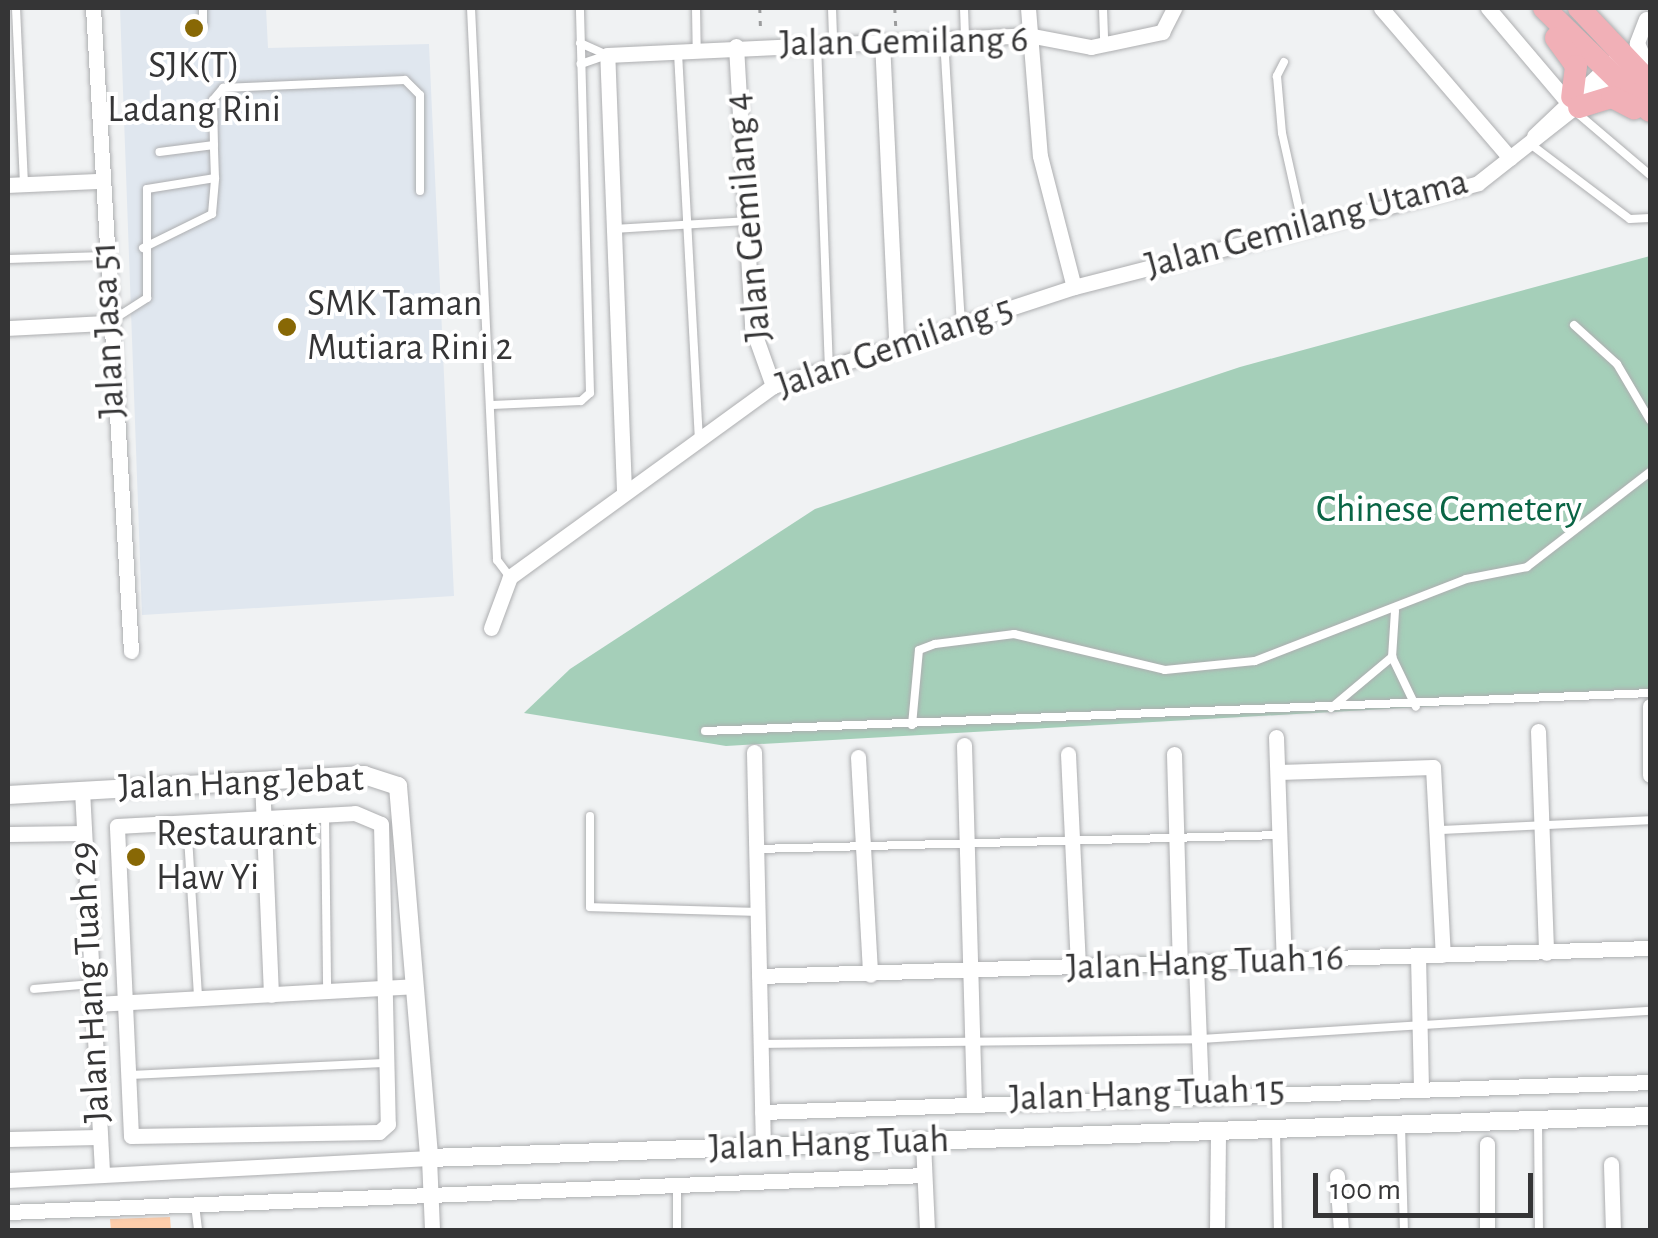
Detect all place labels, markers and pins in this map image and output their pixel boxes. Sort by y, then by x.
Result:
marker: SJK(T) Ladang Rini [183,17,205,39]
place label: SJK(T) Ladang Rini [107,44,281,133]
place label: SMK Taman Mutiara Rini 2 [307,282,512,372]
marker: SMK Taman Mutiara Rini 2 [276,316,298,338]
place label: Restaurant Haw Yi [156,812,317,902]
marker: Restaurant Haw Yi [125,846,147,868]

